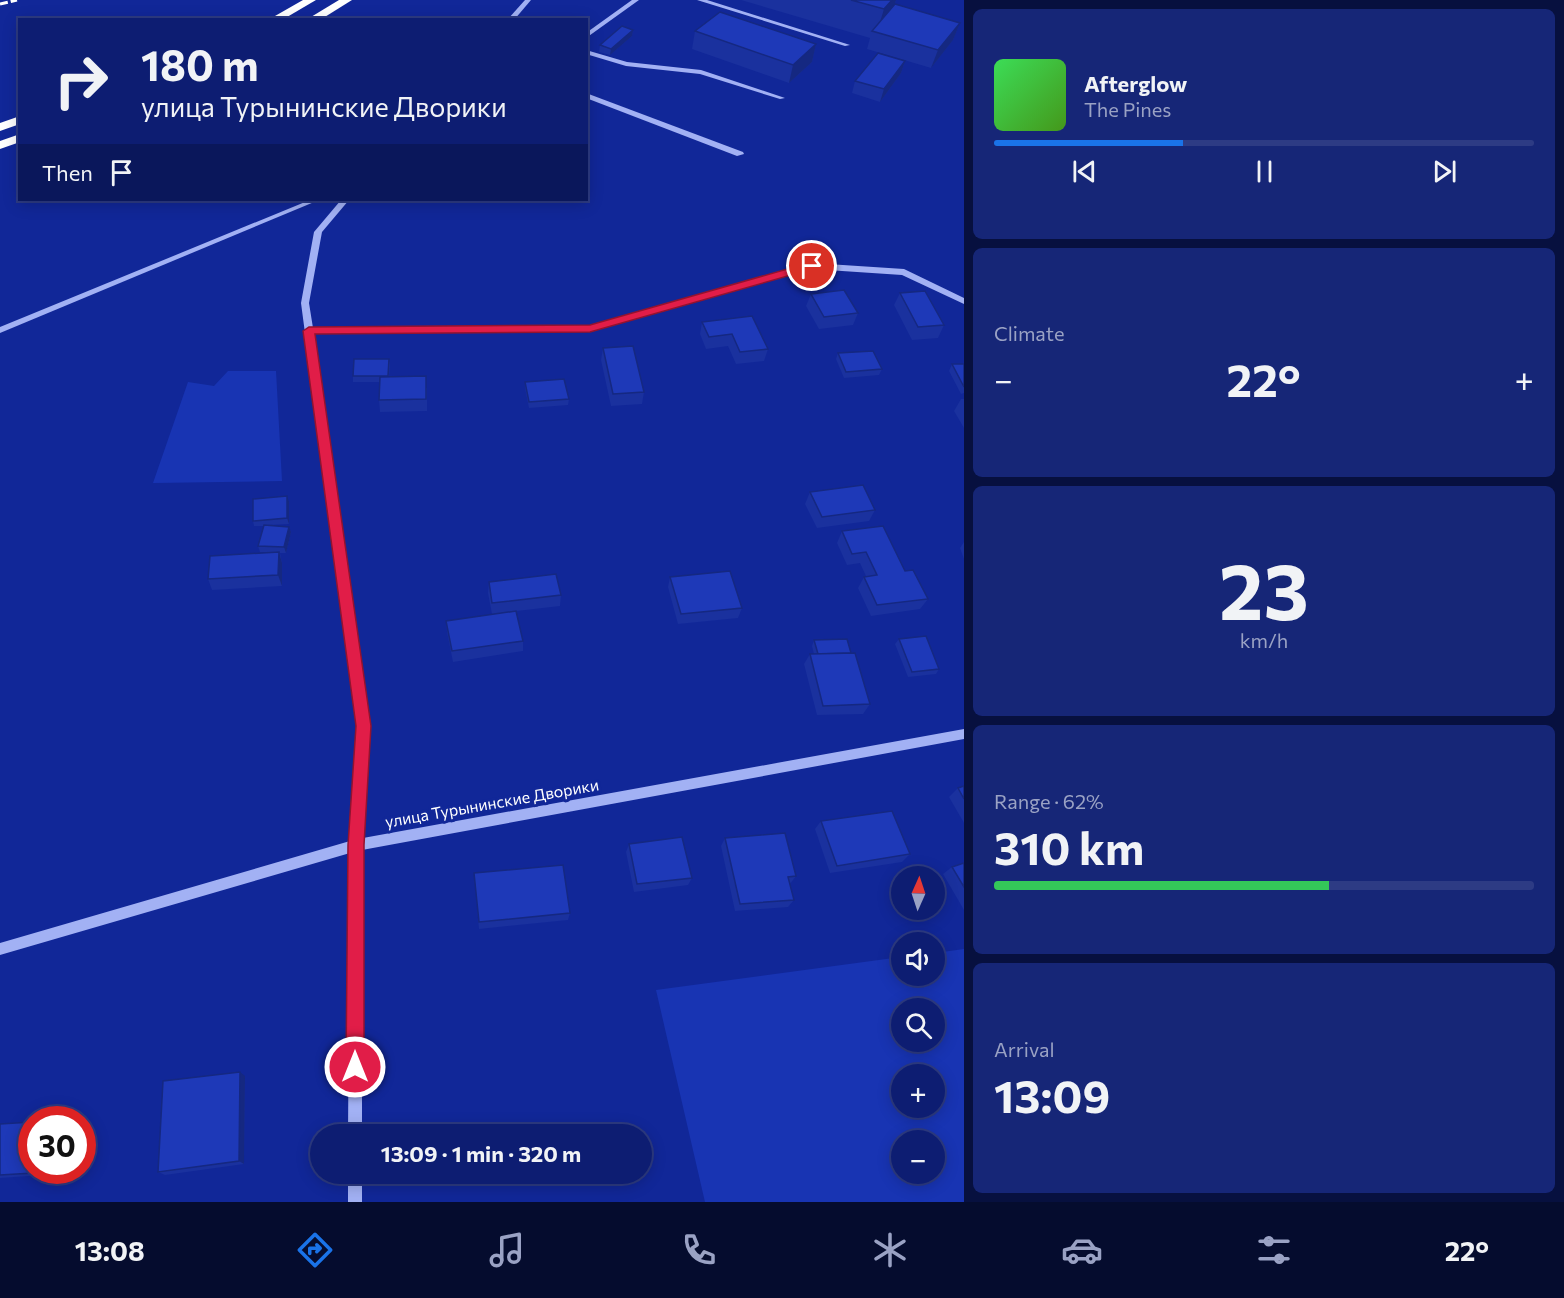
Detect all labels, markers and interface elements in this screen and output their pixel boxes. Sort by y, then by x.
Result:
text: 180 m [141,38,259,90]
icon: right [42,42,120,120]
text: Afterglow [1084,70,1187,97]
text: улица Турынинские Дворики [141,90,507,123]
text: The Pines [1084,97,1171,121]
icon: previous [1068,155,1101,188]
icon: pause [1248,155,1281,188]
icon: next [1428,155,1461,188]
icon: arrive [105,156,138,189]
text: Then [42,159,93,186]
pin [786,240,837,291]
icon: arrive [795,249,828,282]
text: Climate [994,321,1064,345]
text: 22° [1227,351,1301,406]
text: − [994,358,1013,399]
text: + [1515,358,1534,399]
text: 23 [1219,541,1309,636]
text: km/h [1240,628,1288,652]
street label: улица Турынинские Дворики [384,774,600,831]
text: Range · 62% [994,789,1104,813]
text: 310 km [994,819,1144,874]
north arrow [891,866,945,920]
map controls [891,866,945,1184]
button: sound [891,932,945,986]
button: search [891,998,945,1052]
position arrow [323,1035,387,1099]
text: Arrival [994,1037,1055,1061]
button: + [891,1064,945,1118]
text: 13:09 [994,1067,1110,1122]
speed limit sign: 30 [18,1106,96,1184]
button: − [891,1130,945,1184]
text: 13:09 · 1 min · 320 m [381,1140,581,1167]
icon: directions [294,1229,336,1271]
icon: music [486,1229,528,1271]
icon: phone [678,1229,720,1271]
icon: climate [869,1229,911,1271]
icon: car [1061,1229,1103,1271]
icon: filters [1253,1229,1295,1271]
text: 13:08 [75,1234,145,1267]
text: 22° [1445,1234,1489,1267]

